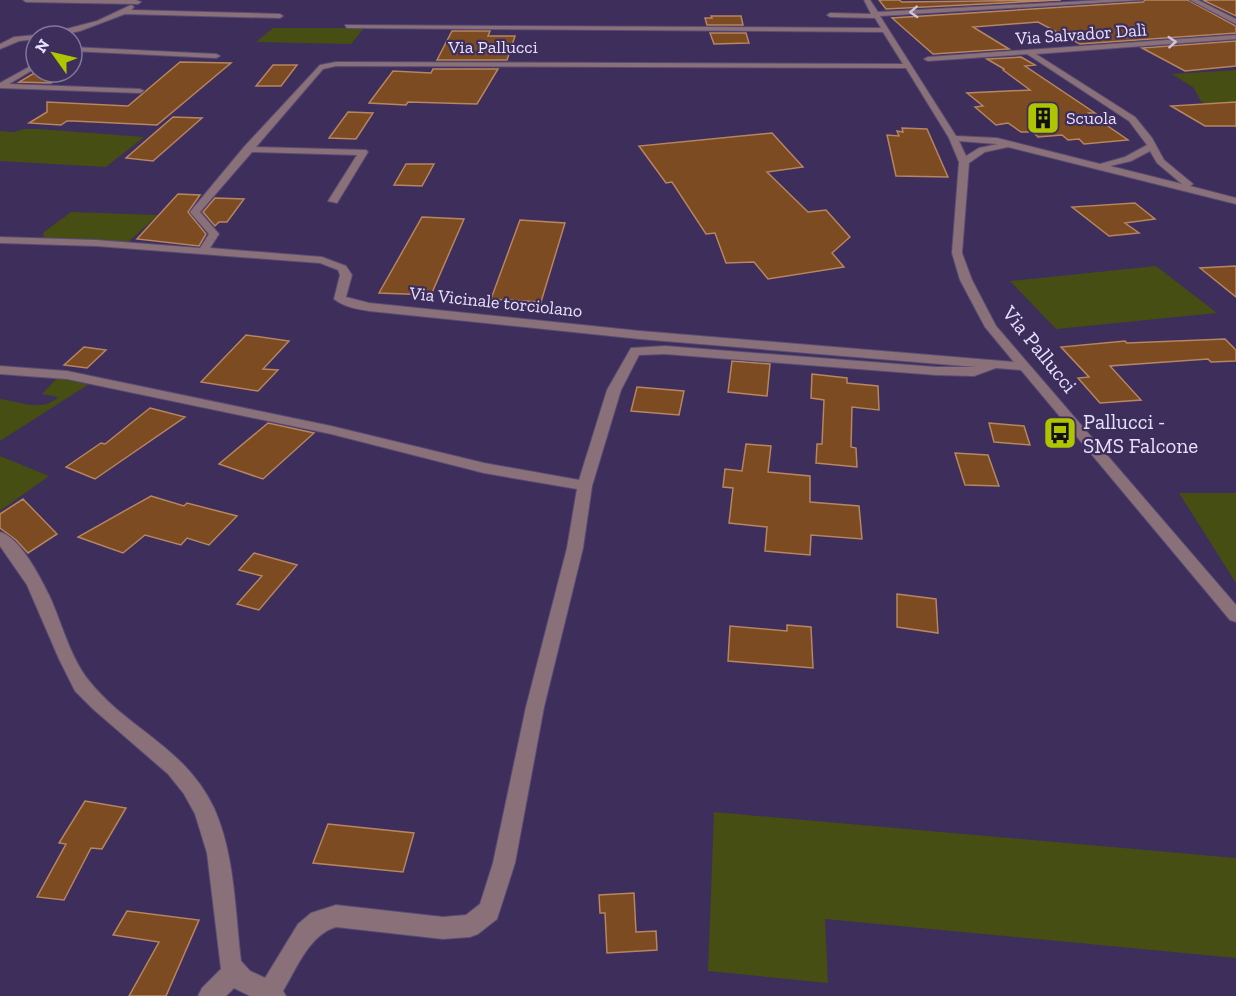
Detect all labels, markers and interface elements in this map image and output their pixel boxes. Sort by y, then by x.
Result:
one-way arrow [910,5,919,18]
street label: Via Salvador Dalì [1014,18,1147,50]
north arrow [24,24,84,84]
text: N [31,36,53,56]
street label: Via Pallucci [447,36,538,58]
one-way arrow [1167,36,1176,49]
building icon: Scuola [1025,100,1061,136]
place label: Scuola [1066,107,1117,129]
street label: Via Vicinale torciolano [408,282,584,322]
street label: Via Pallucci [997,300,1083,397]
place label: Pallucci - SMS Falcone [1083,409,1198,458]
bus stop icon: Pallucci - SMS Falcone [1042,415,1078,451]

